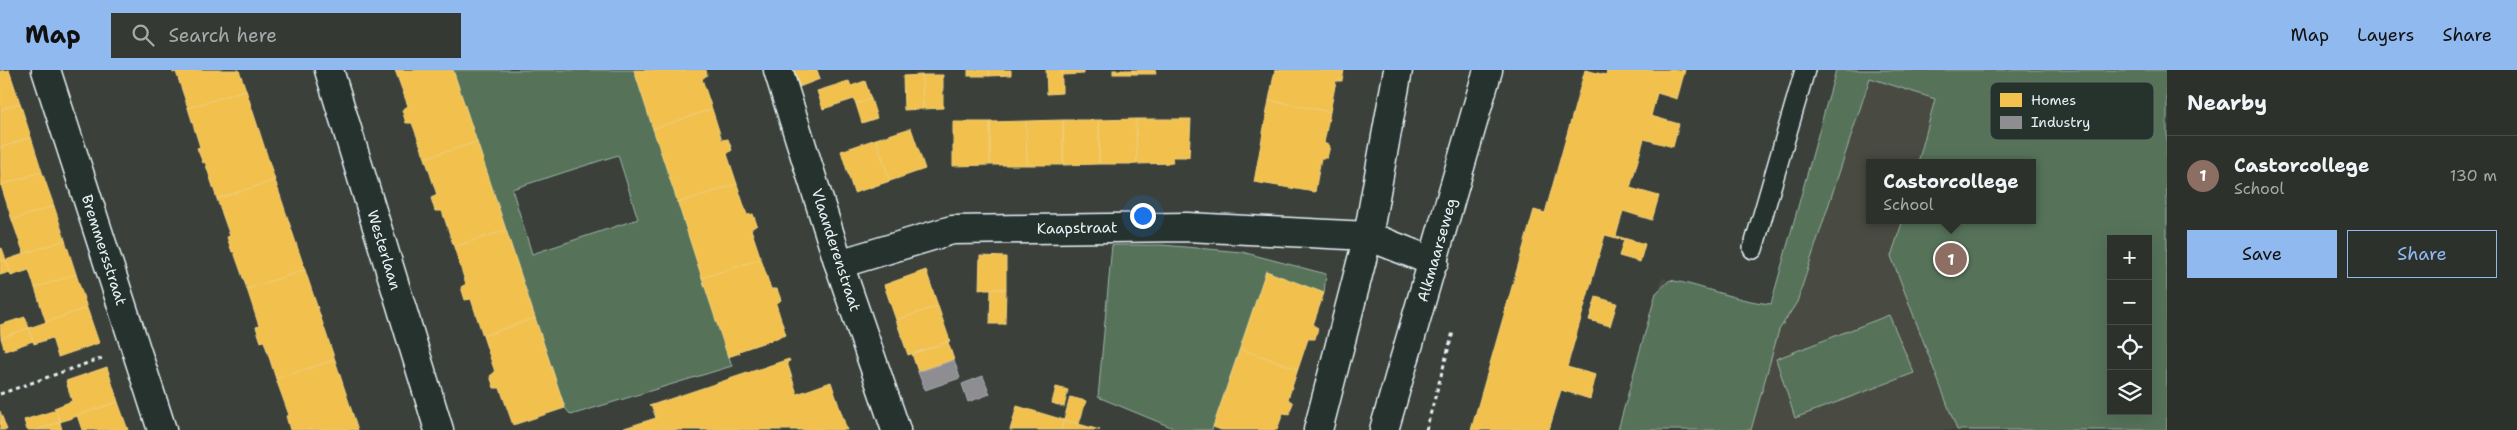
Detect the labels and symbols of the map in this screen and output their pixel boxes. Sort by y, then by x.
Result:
legend [1990,82,2154,140]
text: Homes [2031,91,2076,109]
text: Industry [2031,113,2090,131]
street label: Vlaanderenstraat [807,186,865,314]
street label: Bremmersstraat [77,192,131,308]
street label: Alkmaarseweg [1413,196,1461,304]
your location [1130,203,1156,229]
street label: Westerlaan [362,208,406,292]
street label: Kaapstraat [1036,217,1118,239]
pin: 1 [1935,240,1967,278]

